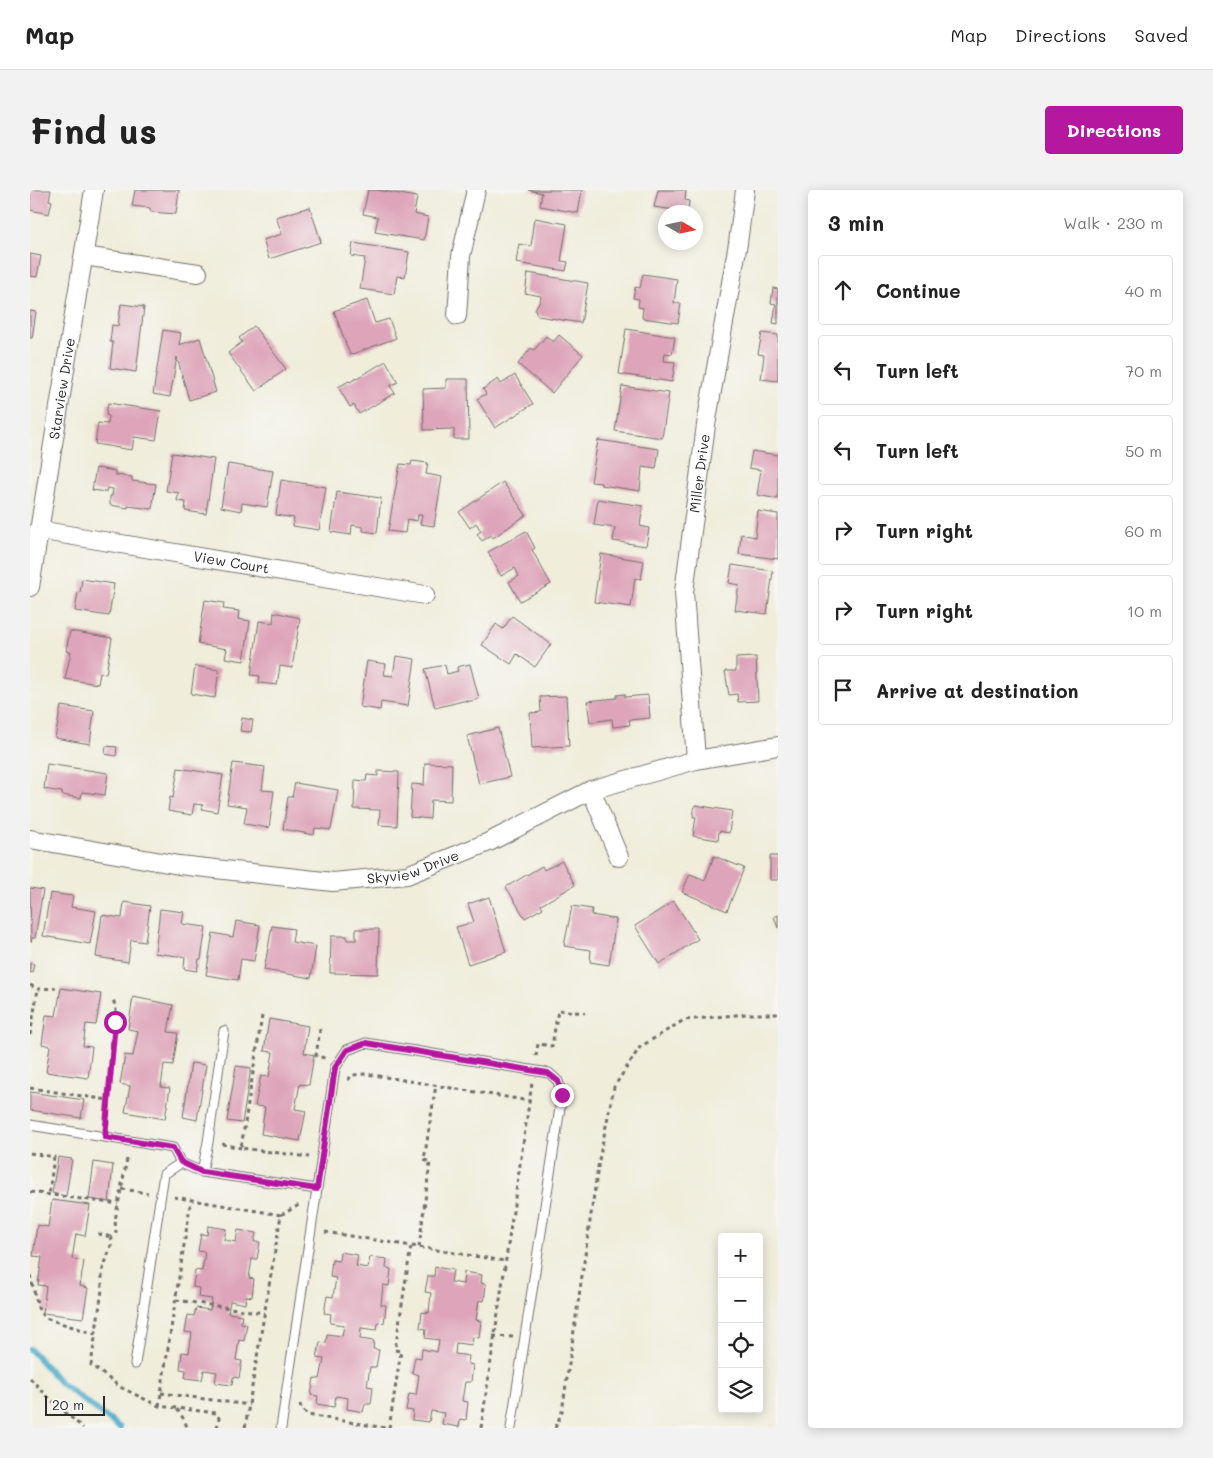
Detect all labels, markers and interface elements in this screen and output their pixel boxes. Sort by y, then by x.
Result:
text: Map [25,19,74,50]
text: Map [950,23,987,47]
text: Directions [1015,23,1107,47]
text: Saved [1135,23,1188,47]
button: Directions [1045,106,1183,154]
text: Find us [30,107,157,153]
north arrow [658,205,703,250]
text: 3 min [828,209,884,236]
text: Walk · 230 m [1063,212,1163,233]
icon: ahead [829,276,857,304]
text: Continue [876,278,961,303]
text: 40 m [1125,280,1162,301]
street label: Starview Drive [44,336,79,441]
icon: left [829,356,857,384]
text: Turn left [876,358,959,383]
text: 70 m [1125,360,1162,381]
street label: Miller Drive [684,433,714,514]
icon: left [829,436,857,464]
text: Turn left [876,438,959,463]
text: 50 m [1125,440,1162,461]
icon: right [829,516,857,544]
text: Turn right [876,518,973,543]
text: 60 m [1125,520,1162,541]
street label: View Court [192,546,271,578]
icon: right [829,596,857,624]
text: Turn right [876,598,973,623]
text: 10 m [1127,600,1162,621]
icon: arrive [829,676,857,704]
text: Arrive at destination [876,678,1079,703]
street label: Skyview Drive [366,845,462,888]
route start [104,1011,127,1034]
route end [551,1084,574,1107]
map controls [718,1233,763,1413]
button: + [718,1233,763,1278]
button: − [718,1278,763,1323]
button: locate [718,1323,763,1368]
button: layers [718,1368,763,1413]
scale bar [45,1393,105,1416]
text: 20 m [52,1395,84,1414]

